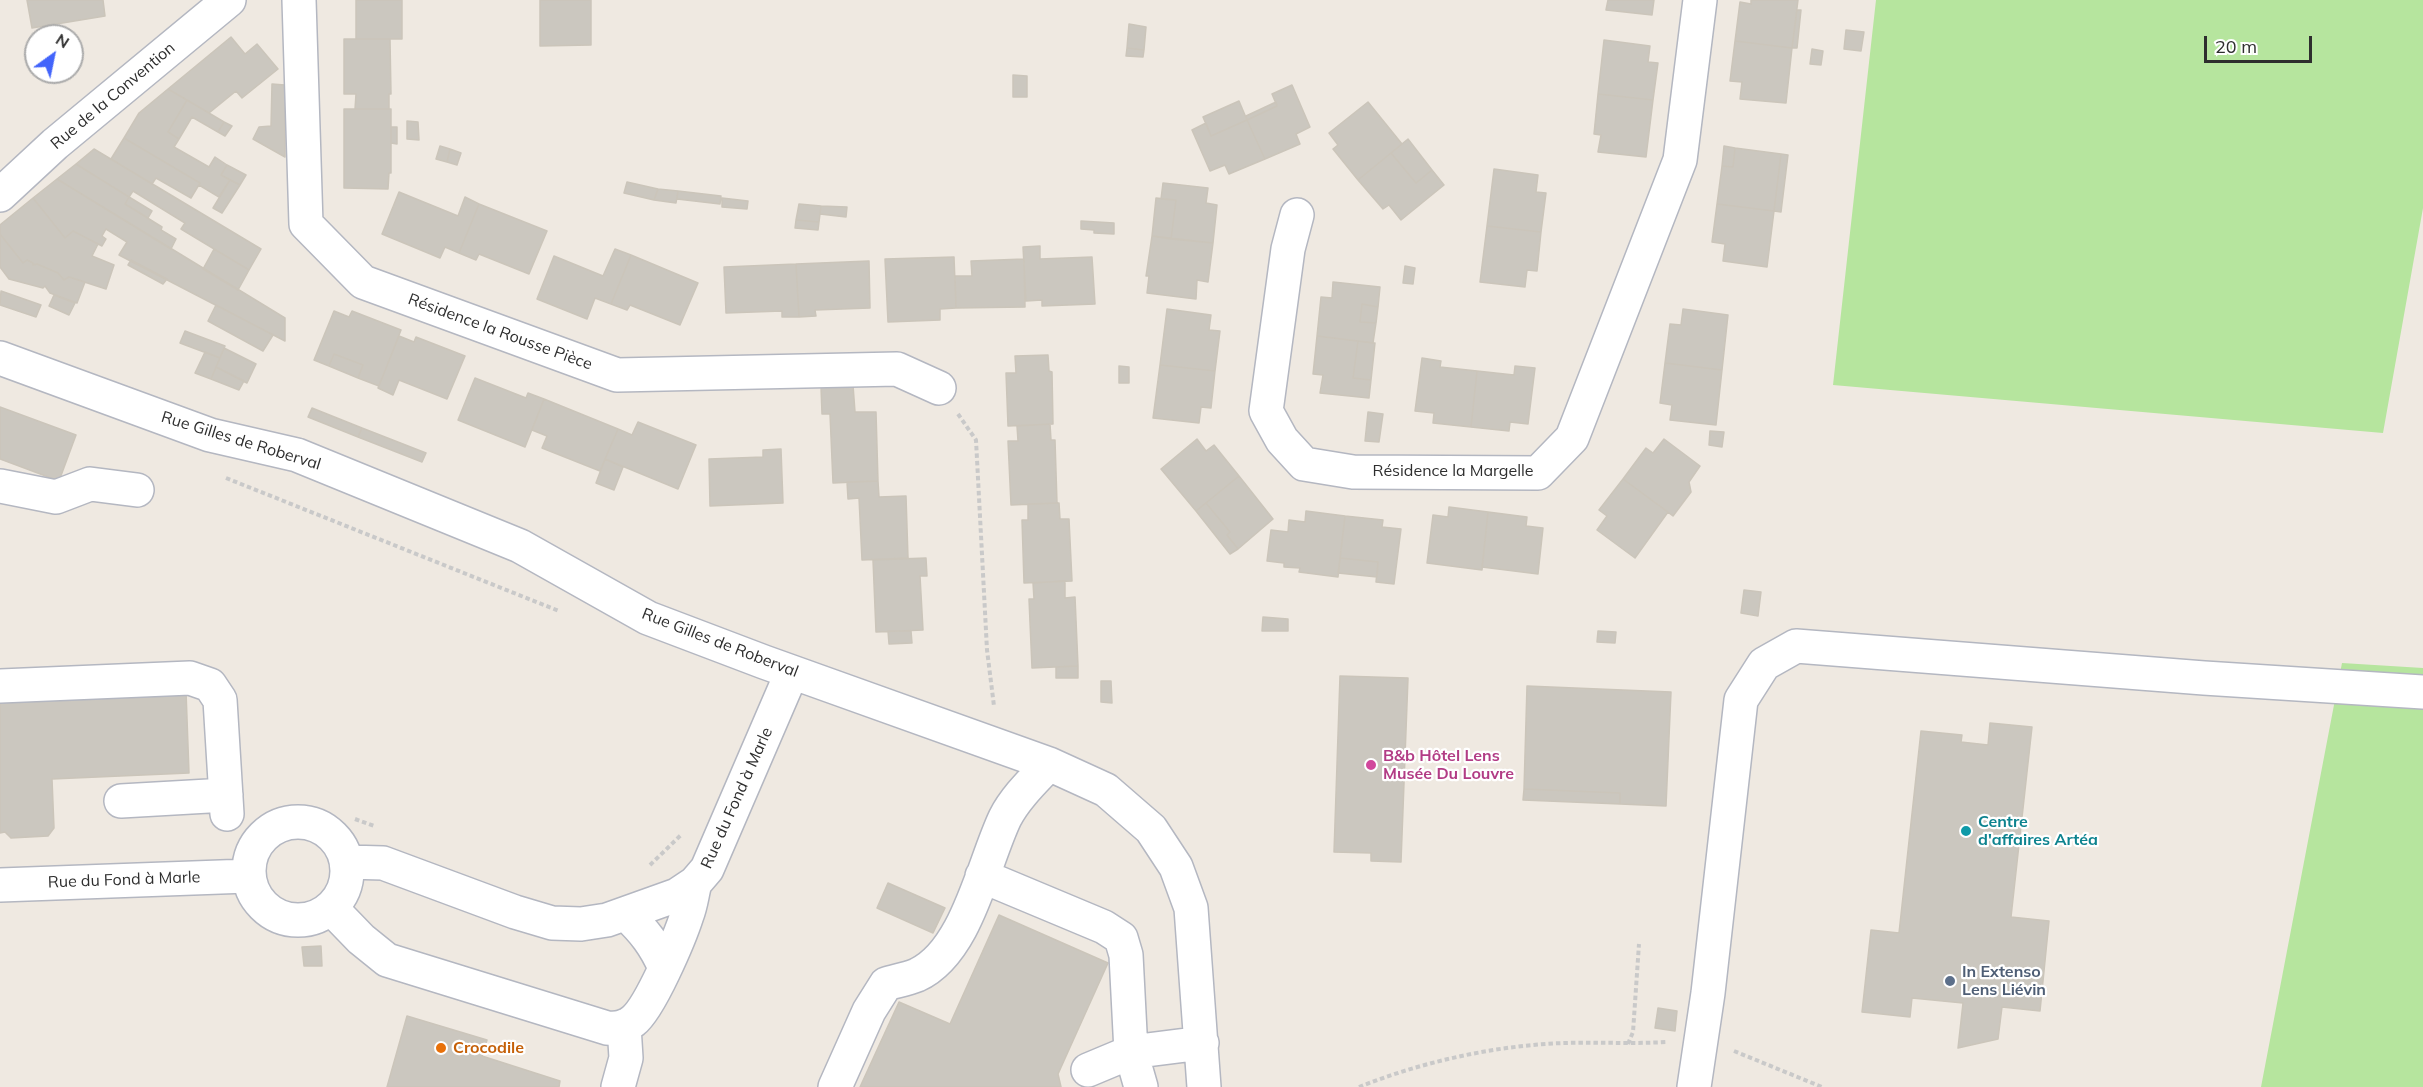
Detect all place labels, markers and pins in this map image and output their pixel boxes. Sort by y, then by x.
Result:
place label: B&b Hôtel Lens Musée Du Louvre [1383,746,1514,784]
marker: B&b Hôtel Lens Musée Du Louvre [1364,758,1378,772]
place label: Centre d'affaires Artéa [1978,812,2098,850]
marker: Centre d'affaires Artéa [1959,824,1973,838]
place label: In Extenso Lens Liévin [1962,962,2046,1000]
marker: In Extenso Lens Liévin [1943,974,1957,988]
place label: Crocodile [453,1038,524,1058]
marker: Crocodile [434,1041,448,1055]

